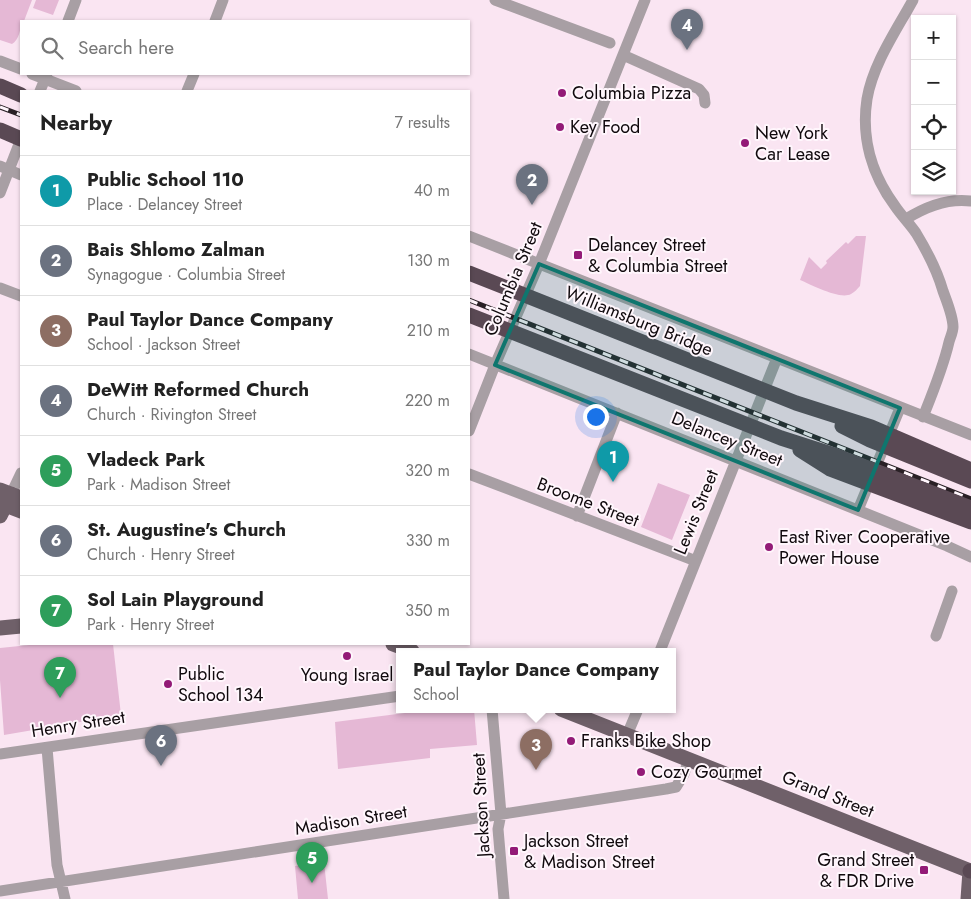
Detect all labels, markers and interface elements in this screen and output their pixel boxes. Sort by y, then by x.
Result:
pin: 4 [671,9,703,50]
map controls [911,15,956,195]
button: + [911,15,956,60]
search box [20,20,470,75]
icon: search [38,34,66,62]
text: Search here [78,34,174,61]
button: − [911,60,956,105]
place label: Columbia Pizza [572,80,691,106]
marker: Columbia Pizza [556,87,568,99]
button: locate [911,105,956,150]
text: Nearby [40,108,112,138]
text: 7 results [394,111,450,134]
place label: Key Food [570,114,640,140]
place label: New York Car Lease [755,120,830,167]
marker: Key Food [554,121,566,133]
marker: New York Car Lease [739,137,751,149]
button: layers [911,150,956,195]
pin: 2 [516,164,548,205]
text: Public School 110 [87,166,244,193]
text: 1 [52,179,60,202]
text: 40 m [414,179,450,202]
text: Place · Delancey Street [87,193,242,216]
street label: Columbia Street [477,217,549,340]
place label: Delancey Street & Columbia Street [588,232,728,279]
text: Bais Shlomo Zalman [87,236,265,263]
text: 2 [51,249,61,272]
text: 130 m [407,249,450,272]
marker: Delancey Street & Columbia Street [572,249,584,261]
text: Synagogue · Columbia Street [87,263,285,286]
street label: Williamsburg Bridge [561,279,717,363]
text: Paul Taylor Dance Company [87,306,333,333]
text: 3 [51,319,61,342]
text: 210 m [407,319,450,342]
text: School · Jackson Street [87,333,240,356]
text: DeWitt Reformed Church [87,376,309,403]
text: 4 [50,389,62,412]
text: 220 m [405,389,450,412]
text: Church · Rivington Street [87,403,256,426]
your location [583,404,609,430]
street label: Delancey Street [668,405,787,473]
pin: 1 [597,441,629,482]
text: Vladeck Park [87,446,205,473]
text: 5 [51,459,61,482]
text: 320 m [405,459,450,482]
street label: Lewis Street [667,465,725,558]
street label: Broome Street [533,471,643,534]
text: Park · Madison Street [87,473,230,496]
text: St. Augustine's Church [87,516,286,543]
place label: East River Cooperative Power House [779,524,950,571]
text: 6 [51,529,61,552]
text: 330 m [406,529,450,552]
marker: East River Cooperative Power House [763,541,775,553]
text: Church · Henry Street [87,543,235,566]
text: Sol Lain Playground [87,586,264,613]
text: 7 [51,599,61,622]
text: 350 m [405,599,450,622]
text: Park · Henry Street [87,613,214,636]
popup [396,648,676,713]
marker: Young Israel [341,650,353,662]
text: Paul Taylor Dance Company [413,656,659,683]
pin: 7 [44,657,76,698]
place label: Public School 134 [178,661,264,708]
place label: Young Israel [301,662,393,688]
marker: Public School 134 [162,678,174,690]
text: School [413,683,459,706]
street label: Henry Street [29,704,127,744]
pin: 6 [145,725,177,766]
place label: Franks Bike Shop [581,728,711,754]
pin: 3 [520,729,552,770]
marker: Franks Bike Shop [565,735,577,747]
street label: Jackson Street [465,752,497,860]
place label: Cozy Gourmet [651,759,762,785]
street label: Grand Street [778,764,878,824]
marker: Cozy Gourmet [635,766,647,778]
street label: Madison Street [293,798,410,842]
place label: Jackson Street & Madison Street [522,828,655,875]
pin: 5 [296,842,328,883]
marker: Jackson Street & Madison Street [508,845,520,857]
place label: Grand Street & FDR Drive [817,847,915,894]
marker: Grand Street & FDR Drive [918,864,930,876]

